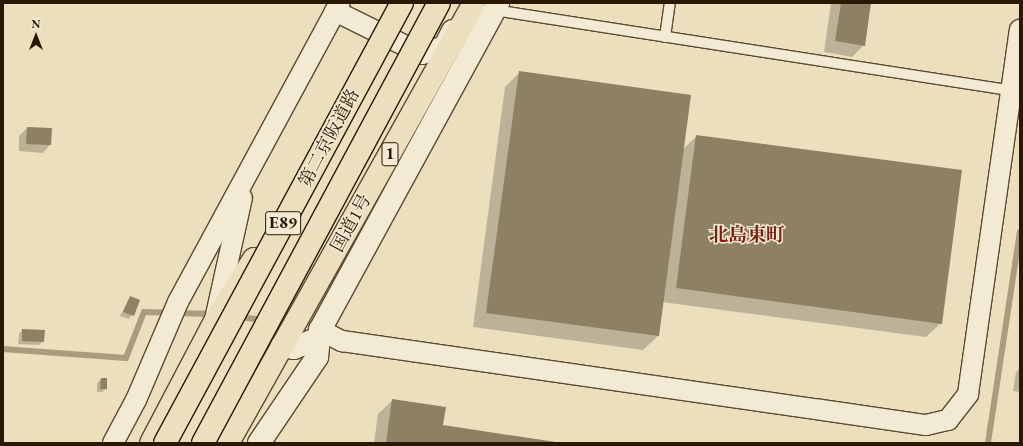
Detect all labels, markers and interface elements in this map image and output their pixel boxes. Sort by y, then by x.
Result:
north arrow [16,16,56,56]
text: N [32,17,40,31]
street label: 第二京阪道路 [294,85,364,191]
road number: 1 [381,139,399,169]
street label: 国道1号 [326,190,376,256]
road number: E89 [265,208,301,238]
district label: 北島東町 [709,224,785,246]

